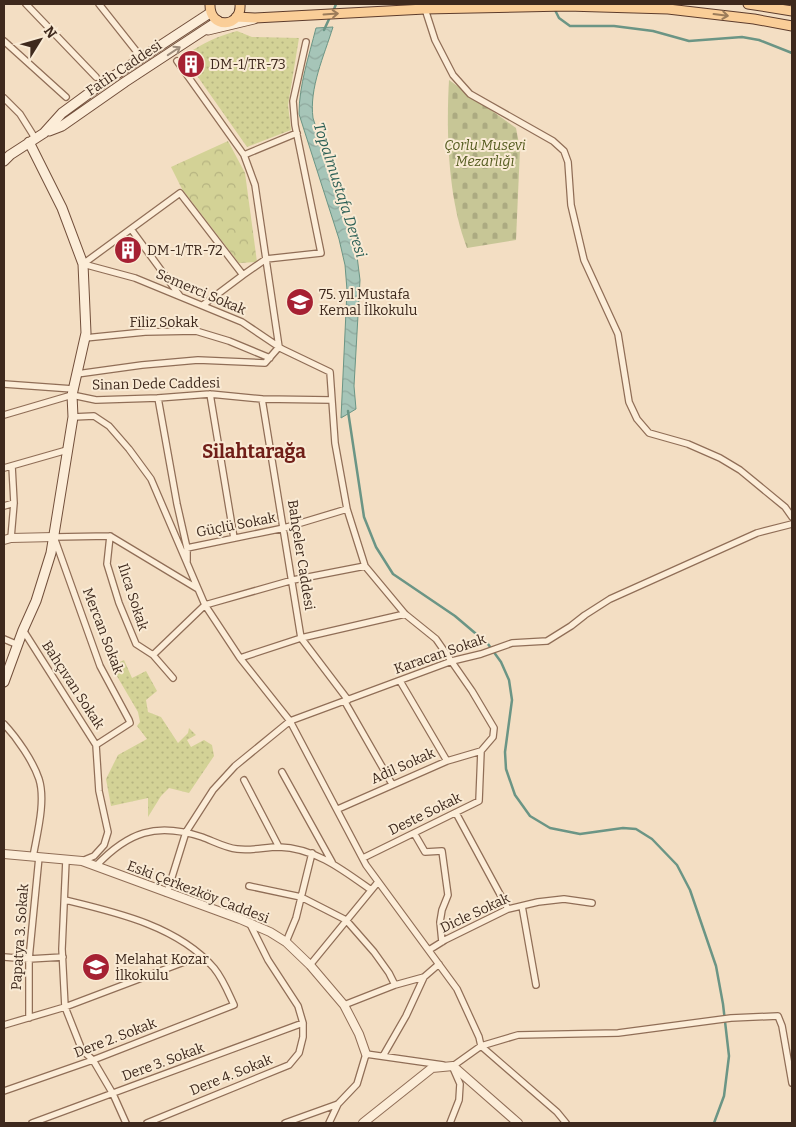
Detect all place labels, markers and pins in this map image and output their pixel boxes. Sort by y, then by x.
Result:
building icon: DM-1/TR-73 [176,49,206,79]
place label: DM-1/TR-73 [210,56,286,73]
building icon: DM-1/TR-72 [113,235,143,265]
place label: DM-1/TR-72 [147,242,223,259]
place label: 75. yıl Mustafa Kemal İlkokulu [319,286,418,319]
school or university icon: 75. yıl Mustafa Kemal İlkokulu [285,287,315,317]
place label: Melahat Kozar İlkokulu [115,951,209,984]
school or university icon: Melahat Kozar İlkokulu [81,952,111,982]

